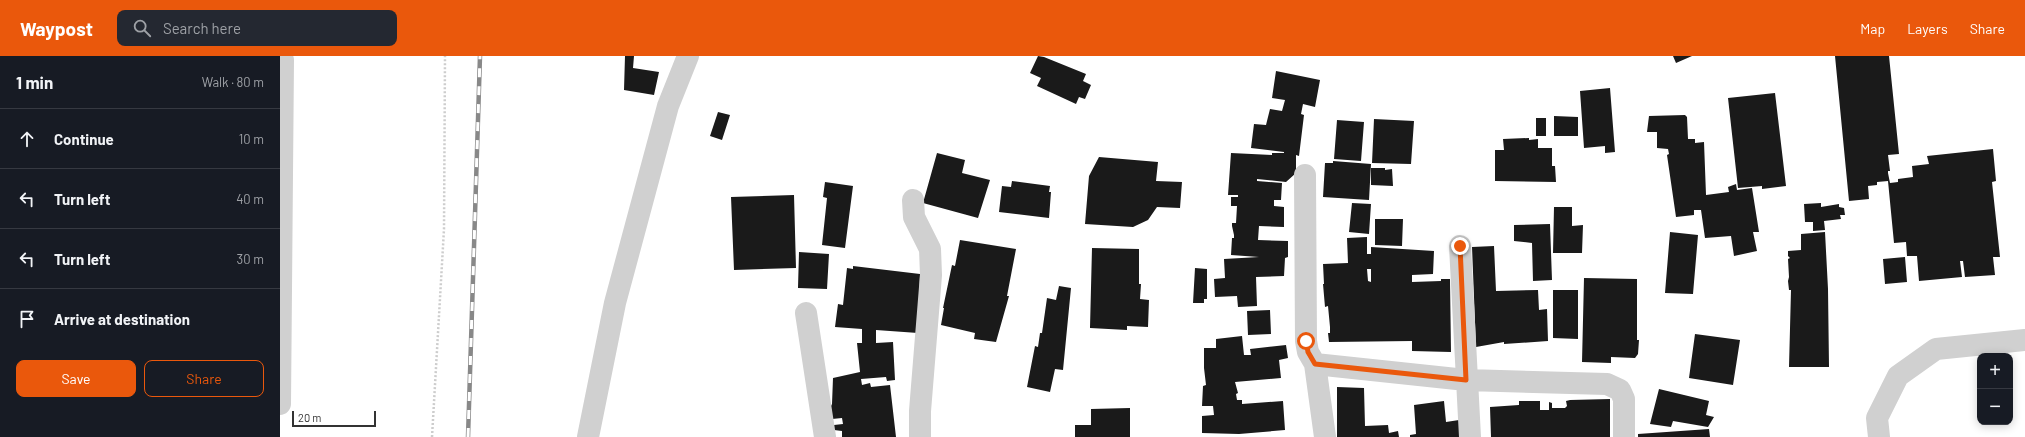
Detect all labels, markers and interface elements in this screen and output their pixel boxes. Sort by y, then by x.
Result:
search box [117,10,397,46]
text: Waypost [20,17,93,40]
icon: search [131,17,153,39]
text: Search here [163,19,241,37]
text: Map [1860,20,1885,37]
text: Layers [1907,20,1948,37]
text: Share [1970,20,2005,37]
text: 1 min [16,72,53,92]
text: Walk · 80 m [202,74,264,90]
icon: ahead [16,128,38,150]
text: Continue [54,130,114,148]
text: 10 m [239,131,264,147]
icon: left [16,188,38,210]
text: Turn left [54,190,110,208]
text: 40 m [236,191,264,207]
route end [1451,237,1469,255]
icon: left [16,248,38,270]
text: Turn left [54,250,110,268]
text: 30 m [237,251,264,267]
icon: arrive [16,308,38,330]
text: Arrive at destination [54,310,190,328]
route start [1297,332,1315,350]
map controls [1977,353,2013,425]
button: + [1977,353,2013,389]
button: Save [16,360,136,397]
button: Share [144,360,264,397]
button: − [1977,389,2013,425]
scale bar [292,409,376,428]
text: 20 m [298,411,321,424]

